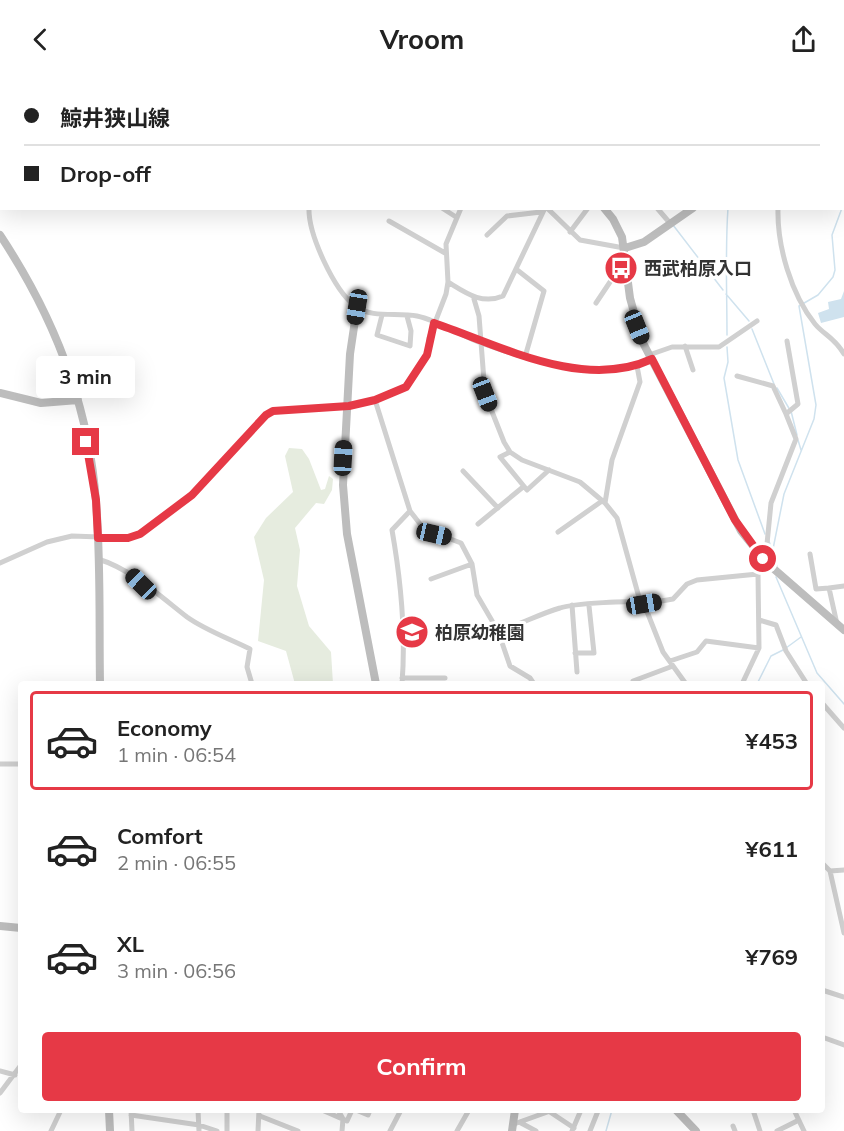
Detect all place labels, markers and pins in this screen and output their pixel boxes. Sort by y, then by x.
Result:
bus stop icon: 西武柏原入口 [603,250,639,286]
place label: 西武柏原入口 [644,257,752,280]
school or university icon: 柏原幼稚園 [394,614,430,650]
place label: 柏原幼稚園 [435,621,525,644]

